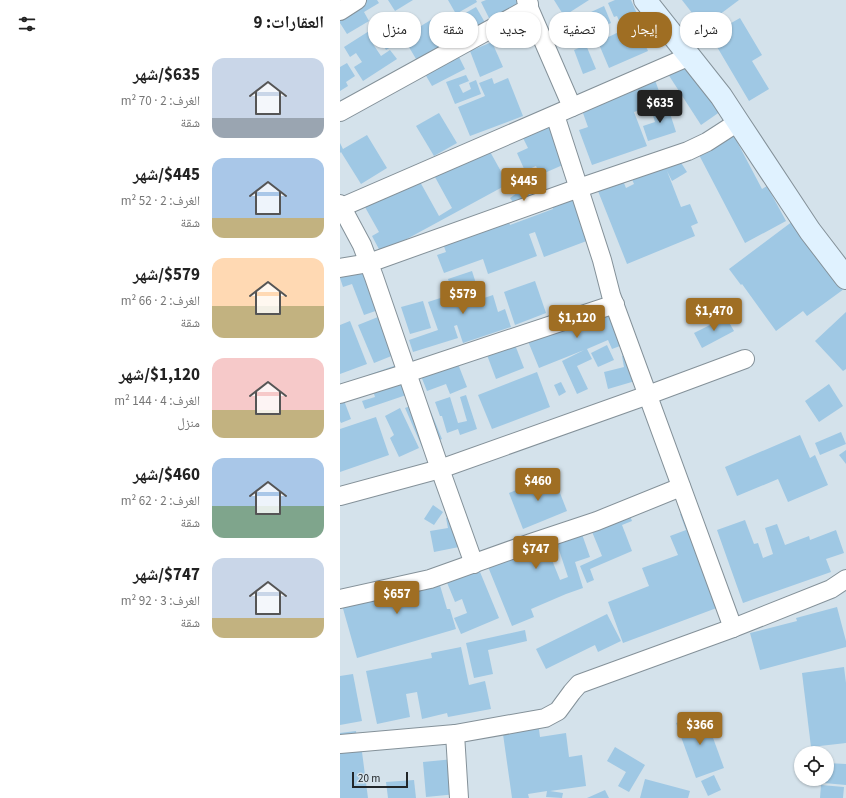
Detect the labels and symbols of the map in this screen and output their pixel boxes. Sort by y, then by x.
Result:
pin: $635 [636,90,684,124]
pin: $445 [500,168,548,202]
pin: $579 [439,281,487,315]
pin: $1,470 [681,298,747,332]
pin: $1,120 [544,305,610,339]
pin: $460 [514,468,562,502]
pin: $747 [512,536,560,570]
pin: $657 [373,581,421,615]
pin: $366 [676,712,724,746]
scale bar [352,770,408,789]

